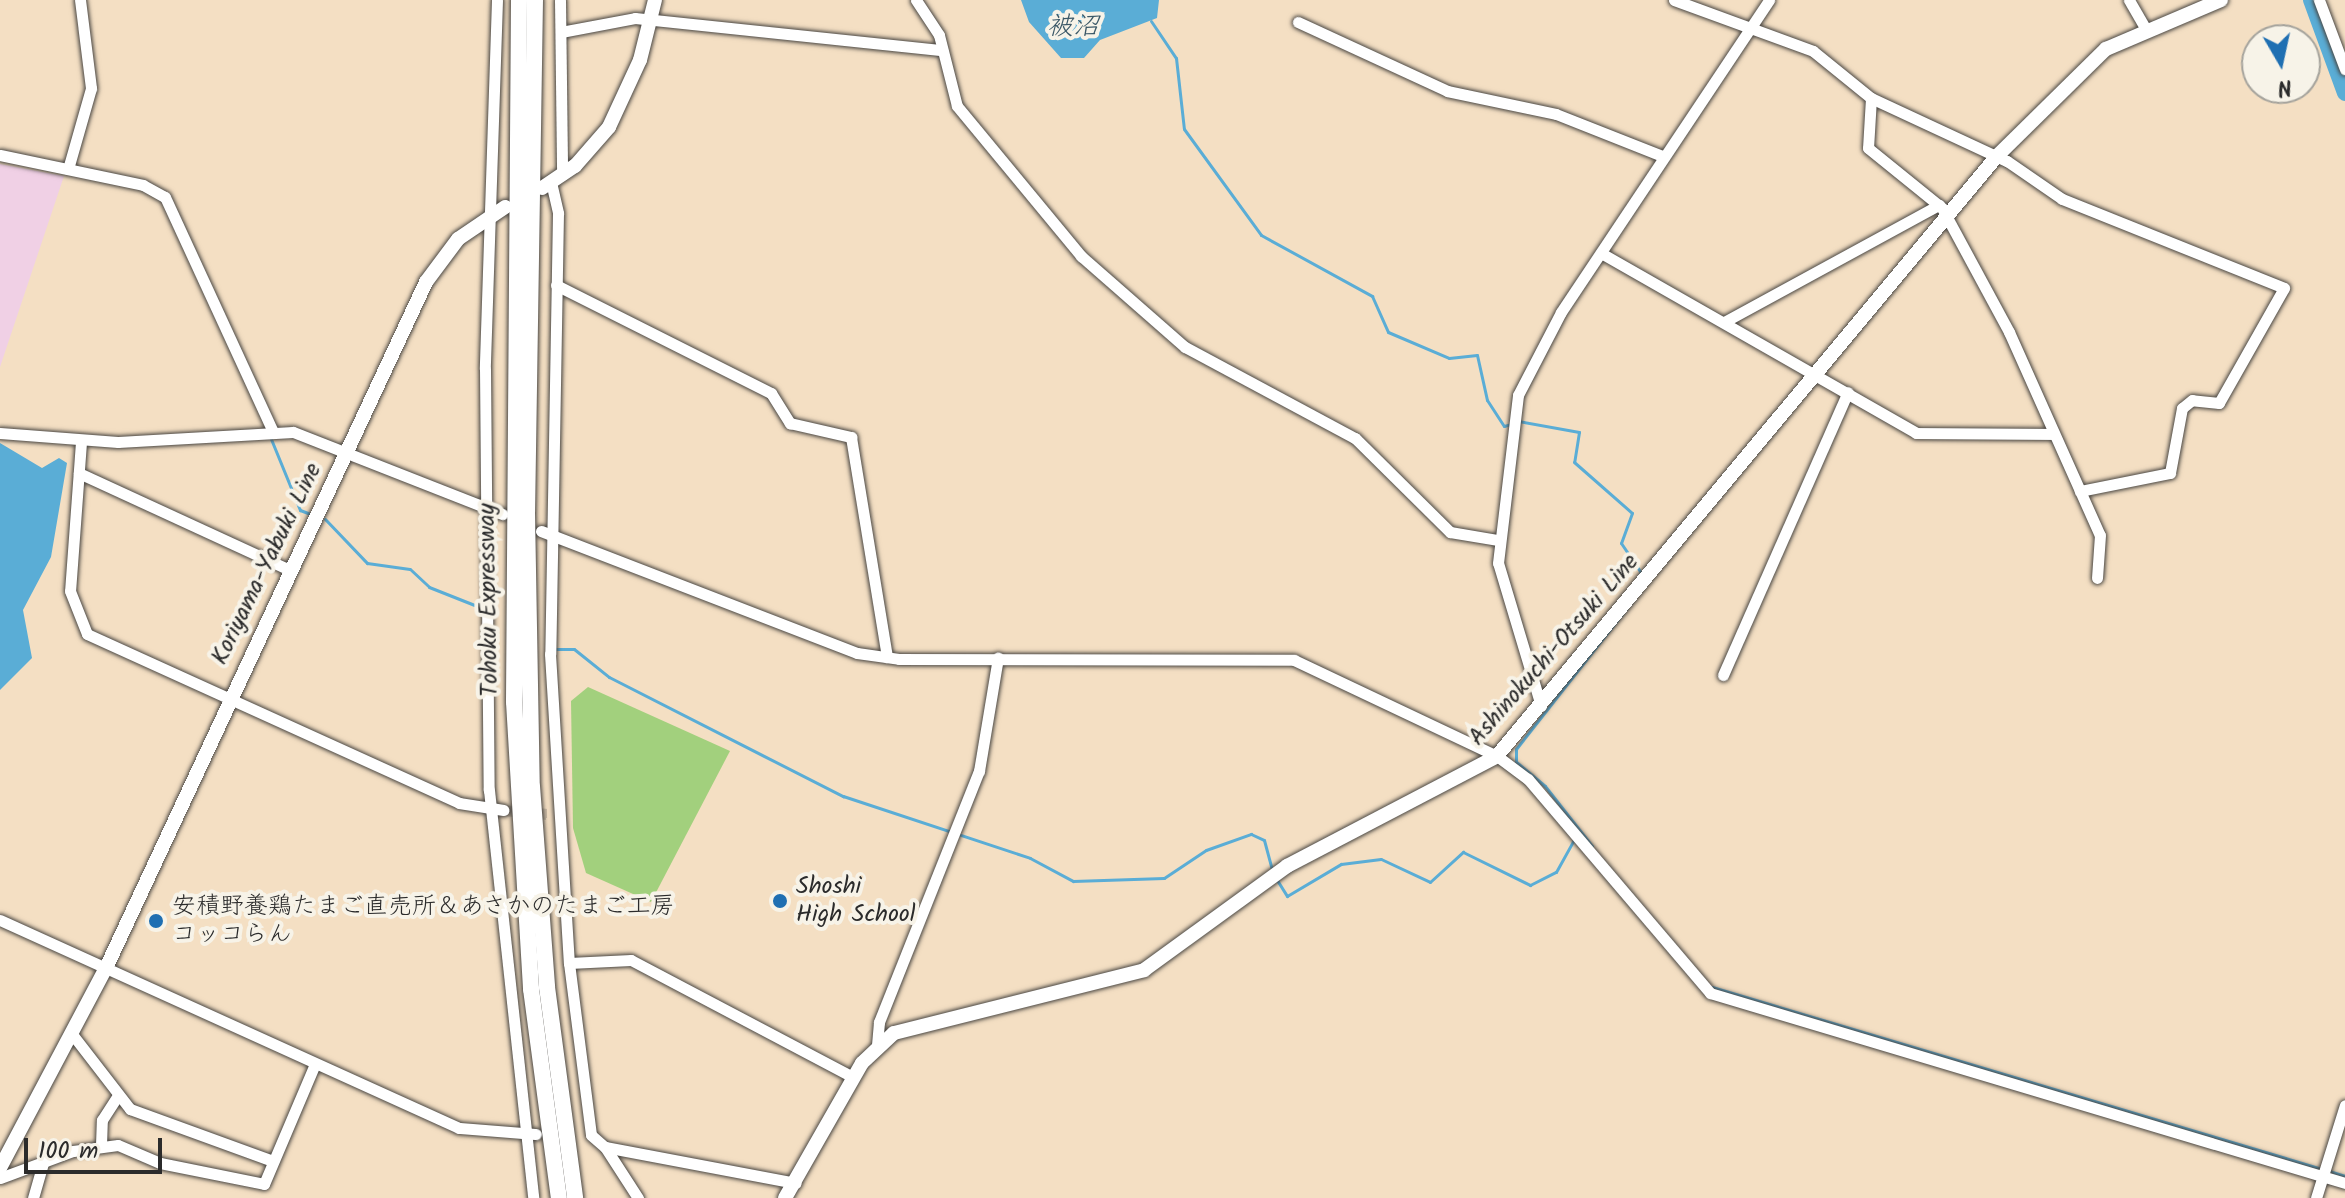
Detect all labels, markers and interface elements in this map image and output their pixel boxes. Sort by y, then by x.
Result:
water label: 被沼 [1047,12,1099,44]
north arrow [2241,24,2321,104]
text: N [2275,68,2294,105]
street label: Koriyama-Yabuki Line [206,458,328,670]
street label: Tohoku Expressway [473,503,505,697]
street label: Ashinokuchi-Otsuki Line [1463,548,1645,752]
place label: Shoshi High School [796,873,916,929]
marker: Shoshi High School [771,892,789,910]
place label: 安積野養鶏たまご直売所＆あさかのたまご工房 コッコらん [172,893,676,949]
marker: 安積野養鶏たまご直売所＆あさかのたまご工房 コッコらん [147,912,165,930]
scale bar [28,1122,166,1172]
text: 100 m [38,1132,98,1171]

